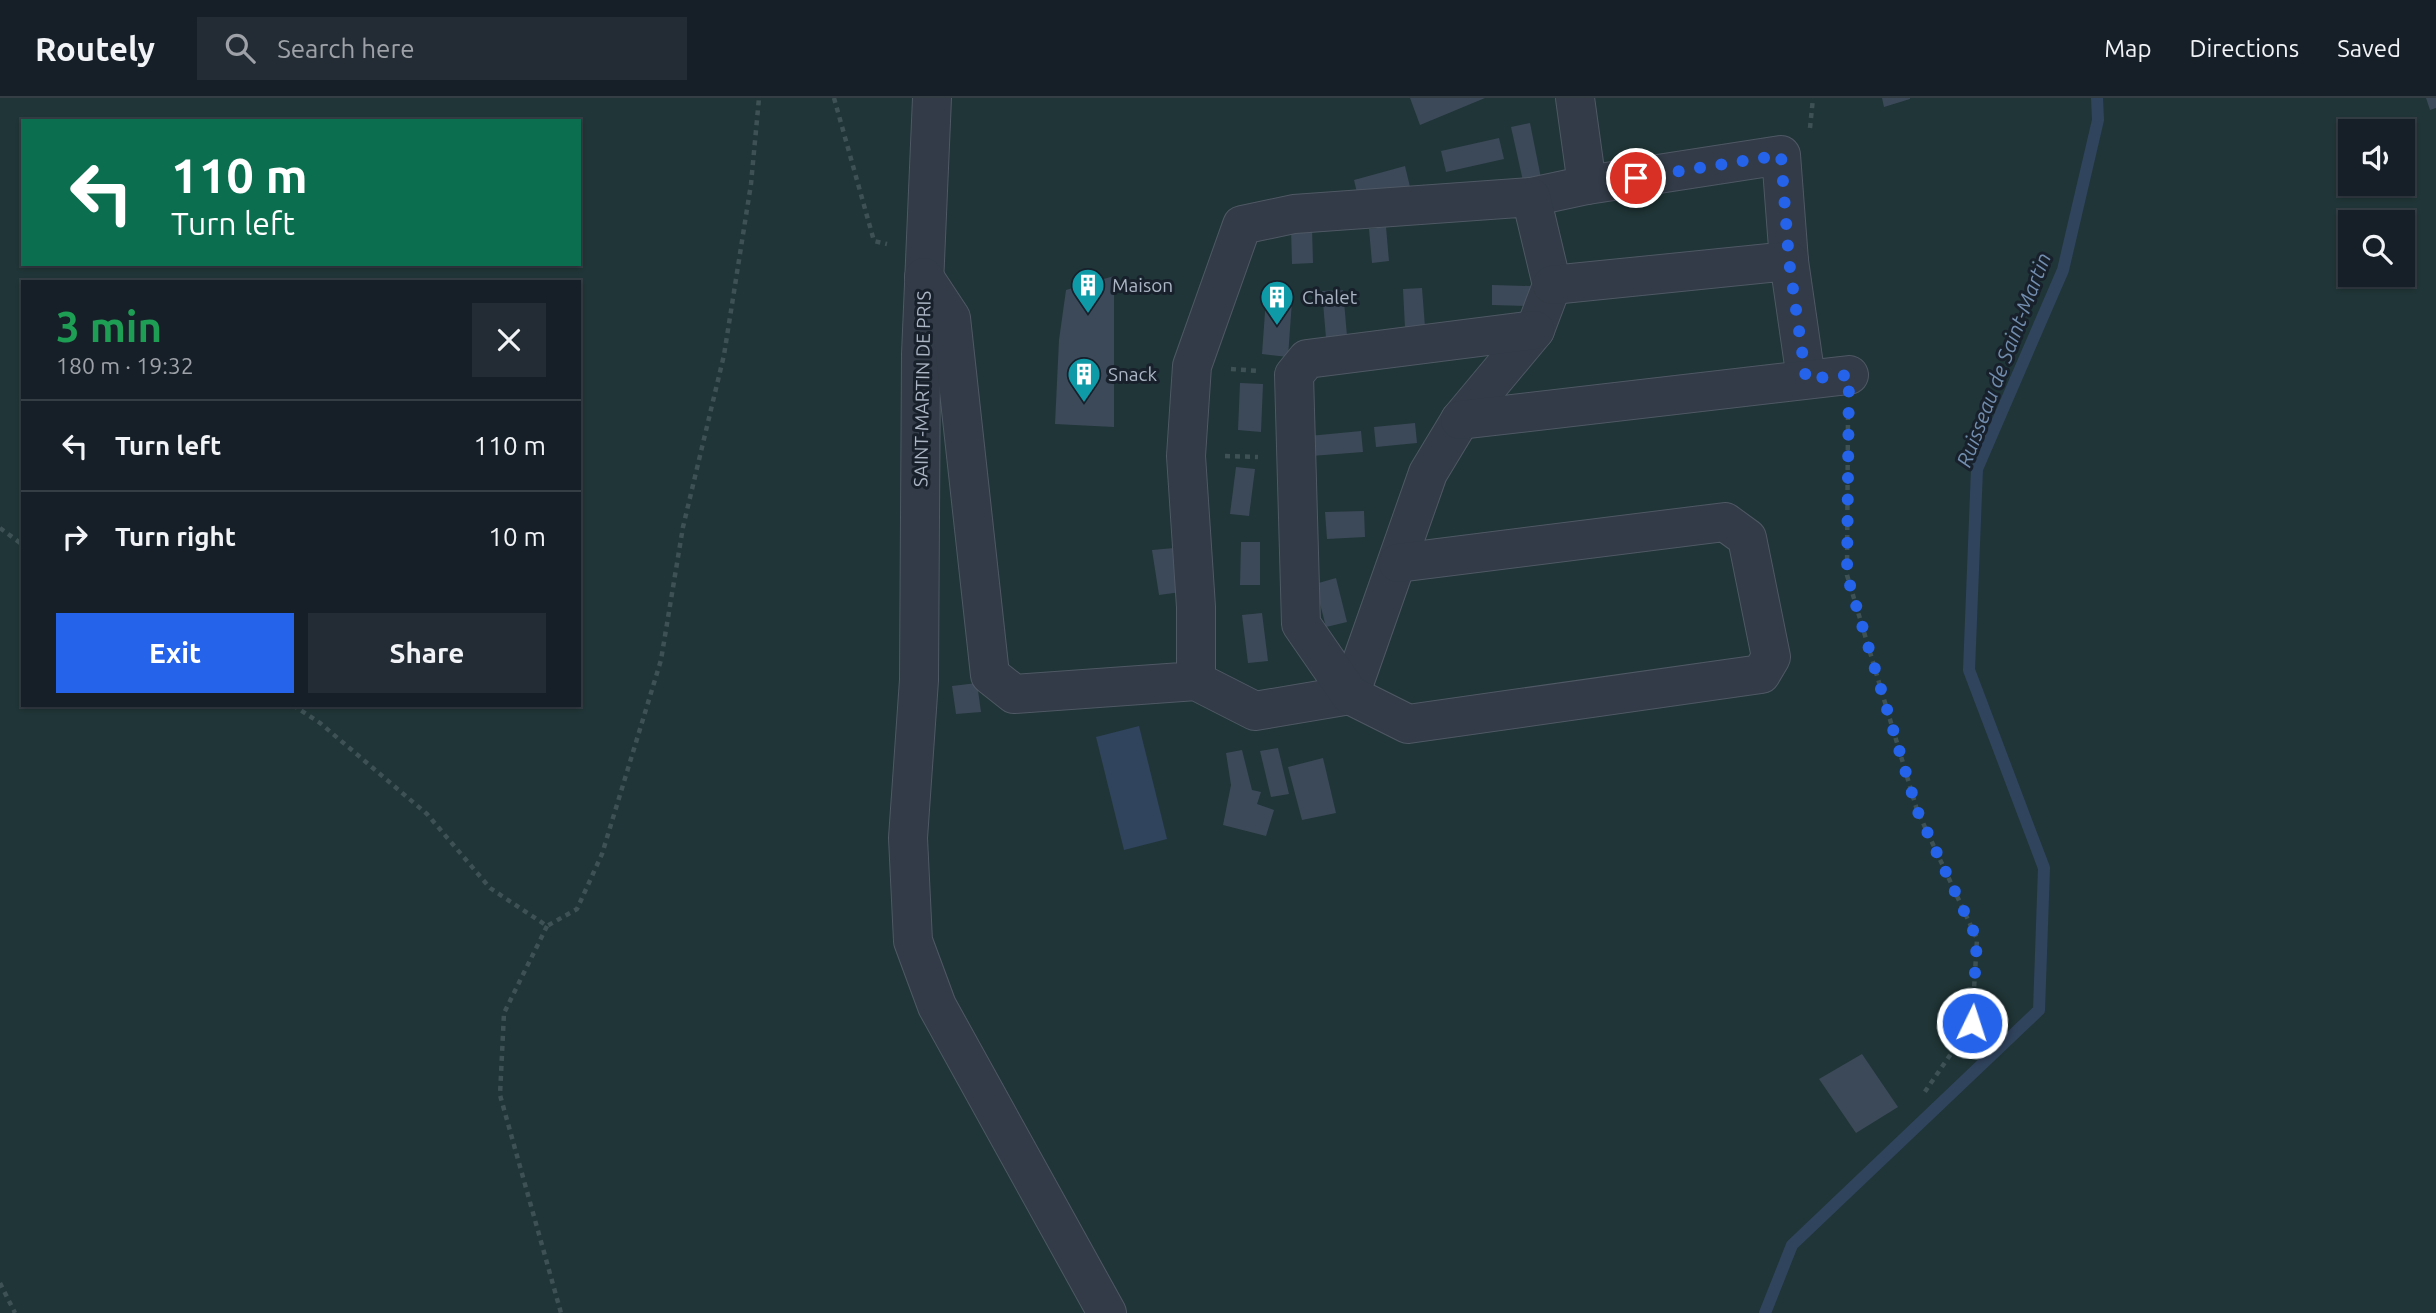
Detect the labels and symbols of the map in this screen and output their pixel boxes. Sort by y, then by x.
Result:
pin [1606,148,1666,208]
water label: Ruisseau de Saint-Martin [1951,249,2055,470]
building icon: Maison [1069,266,1107,315]
place label: Maison [1112,274,1173,296]
building icon: Chalet [1258,278,1296,327]
place label: Chalet [1302,286,1358,308]
street label: SAINT-MARTIN DE PRIS [909,291,935,487]
building icon: Snack [1065,355,1103,404]
place label: Snack [1108,363,1157,385]
position arrow [1935,986,2009,1060]

